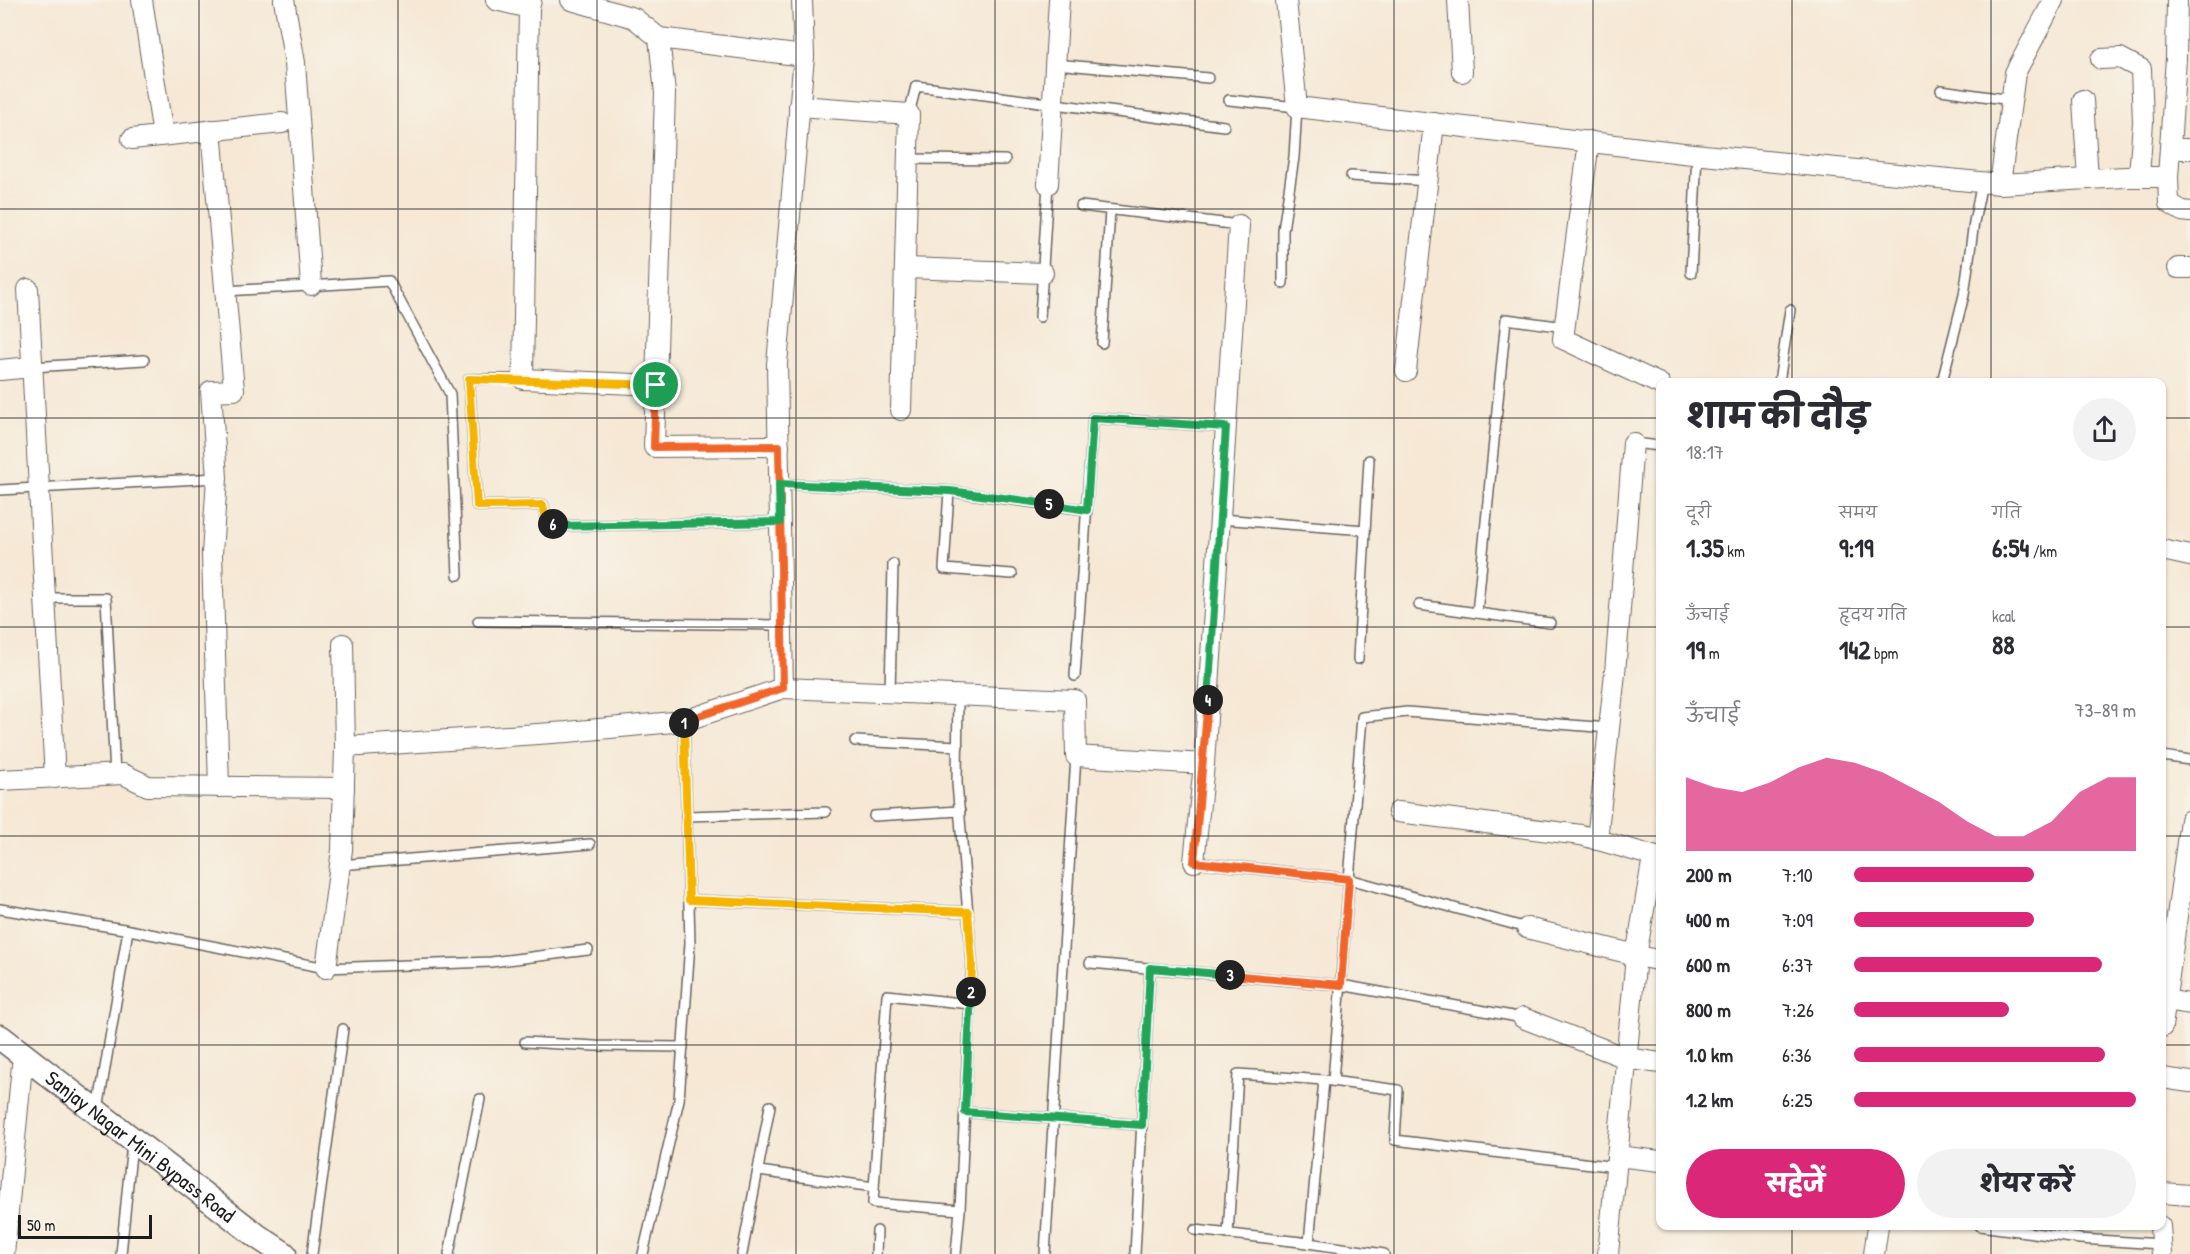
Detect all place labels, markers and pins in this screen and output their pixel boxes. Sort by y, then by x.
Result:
pin [630,359,681,410]
pin: 5 [1034,489,1064,519]
pin: 6 [538,509,568,539]
pin: 4 [1193,685,1223,715]
pin: 1 [669,708,699,738]
pin: 3 [1215,960,1245,990]
pin: 2 [956,977,986,1007]

